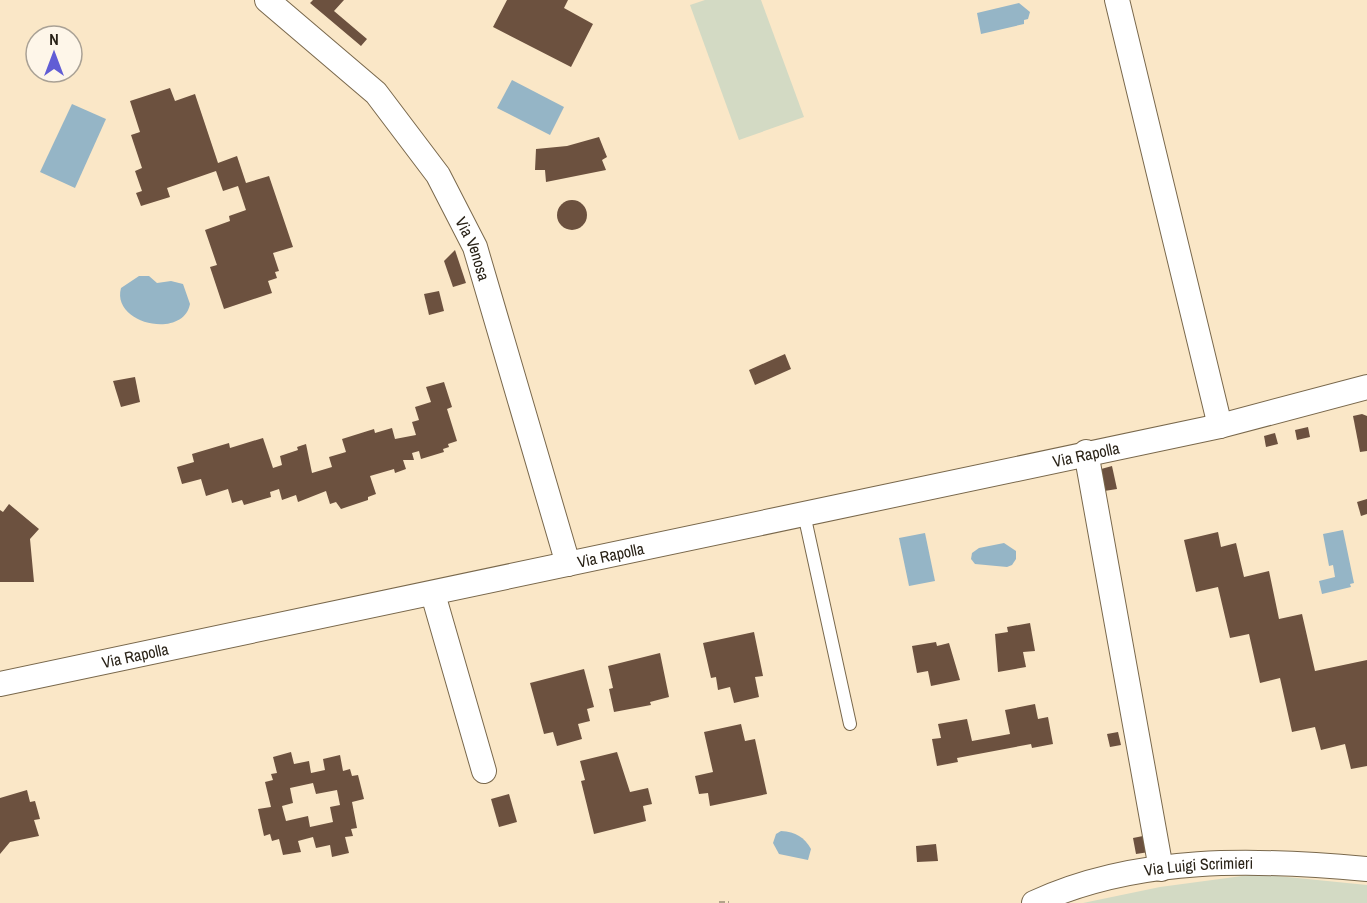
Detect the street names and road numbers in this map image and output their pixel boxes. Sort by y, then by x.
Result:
street label: Via Venosa [450,213,495,284]
street label: Via Rapolla [1051,436,1122,472]
street label: Via Rapolla [575,537,647,573]
street label: Via Rapolla [100,638,171,673]
street label: Via Luigi Scrimieri [1143,852,1253,881]

